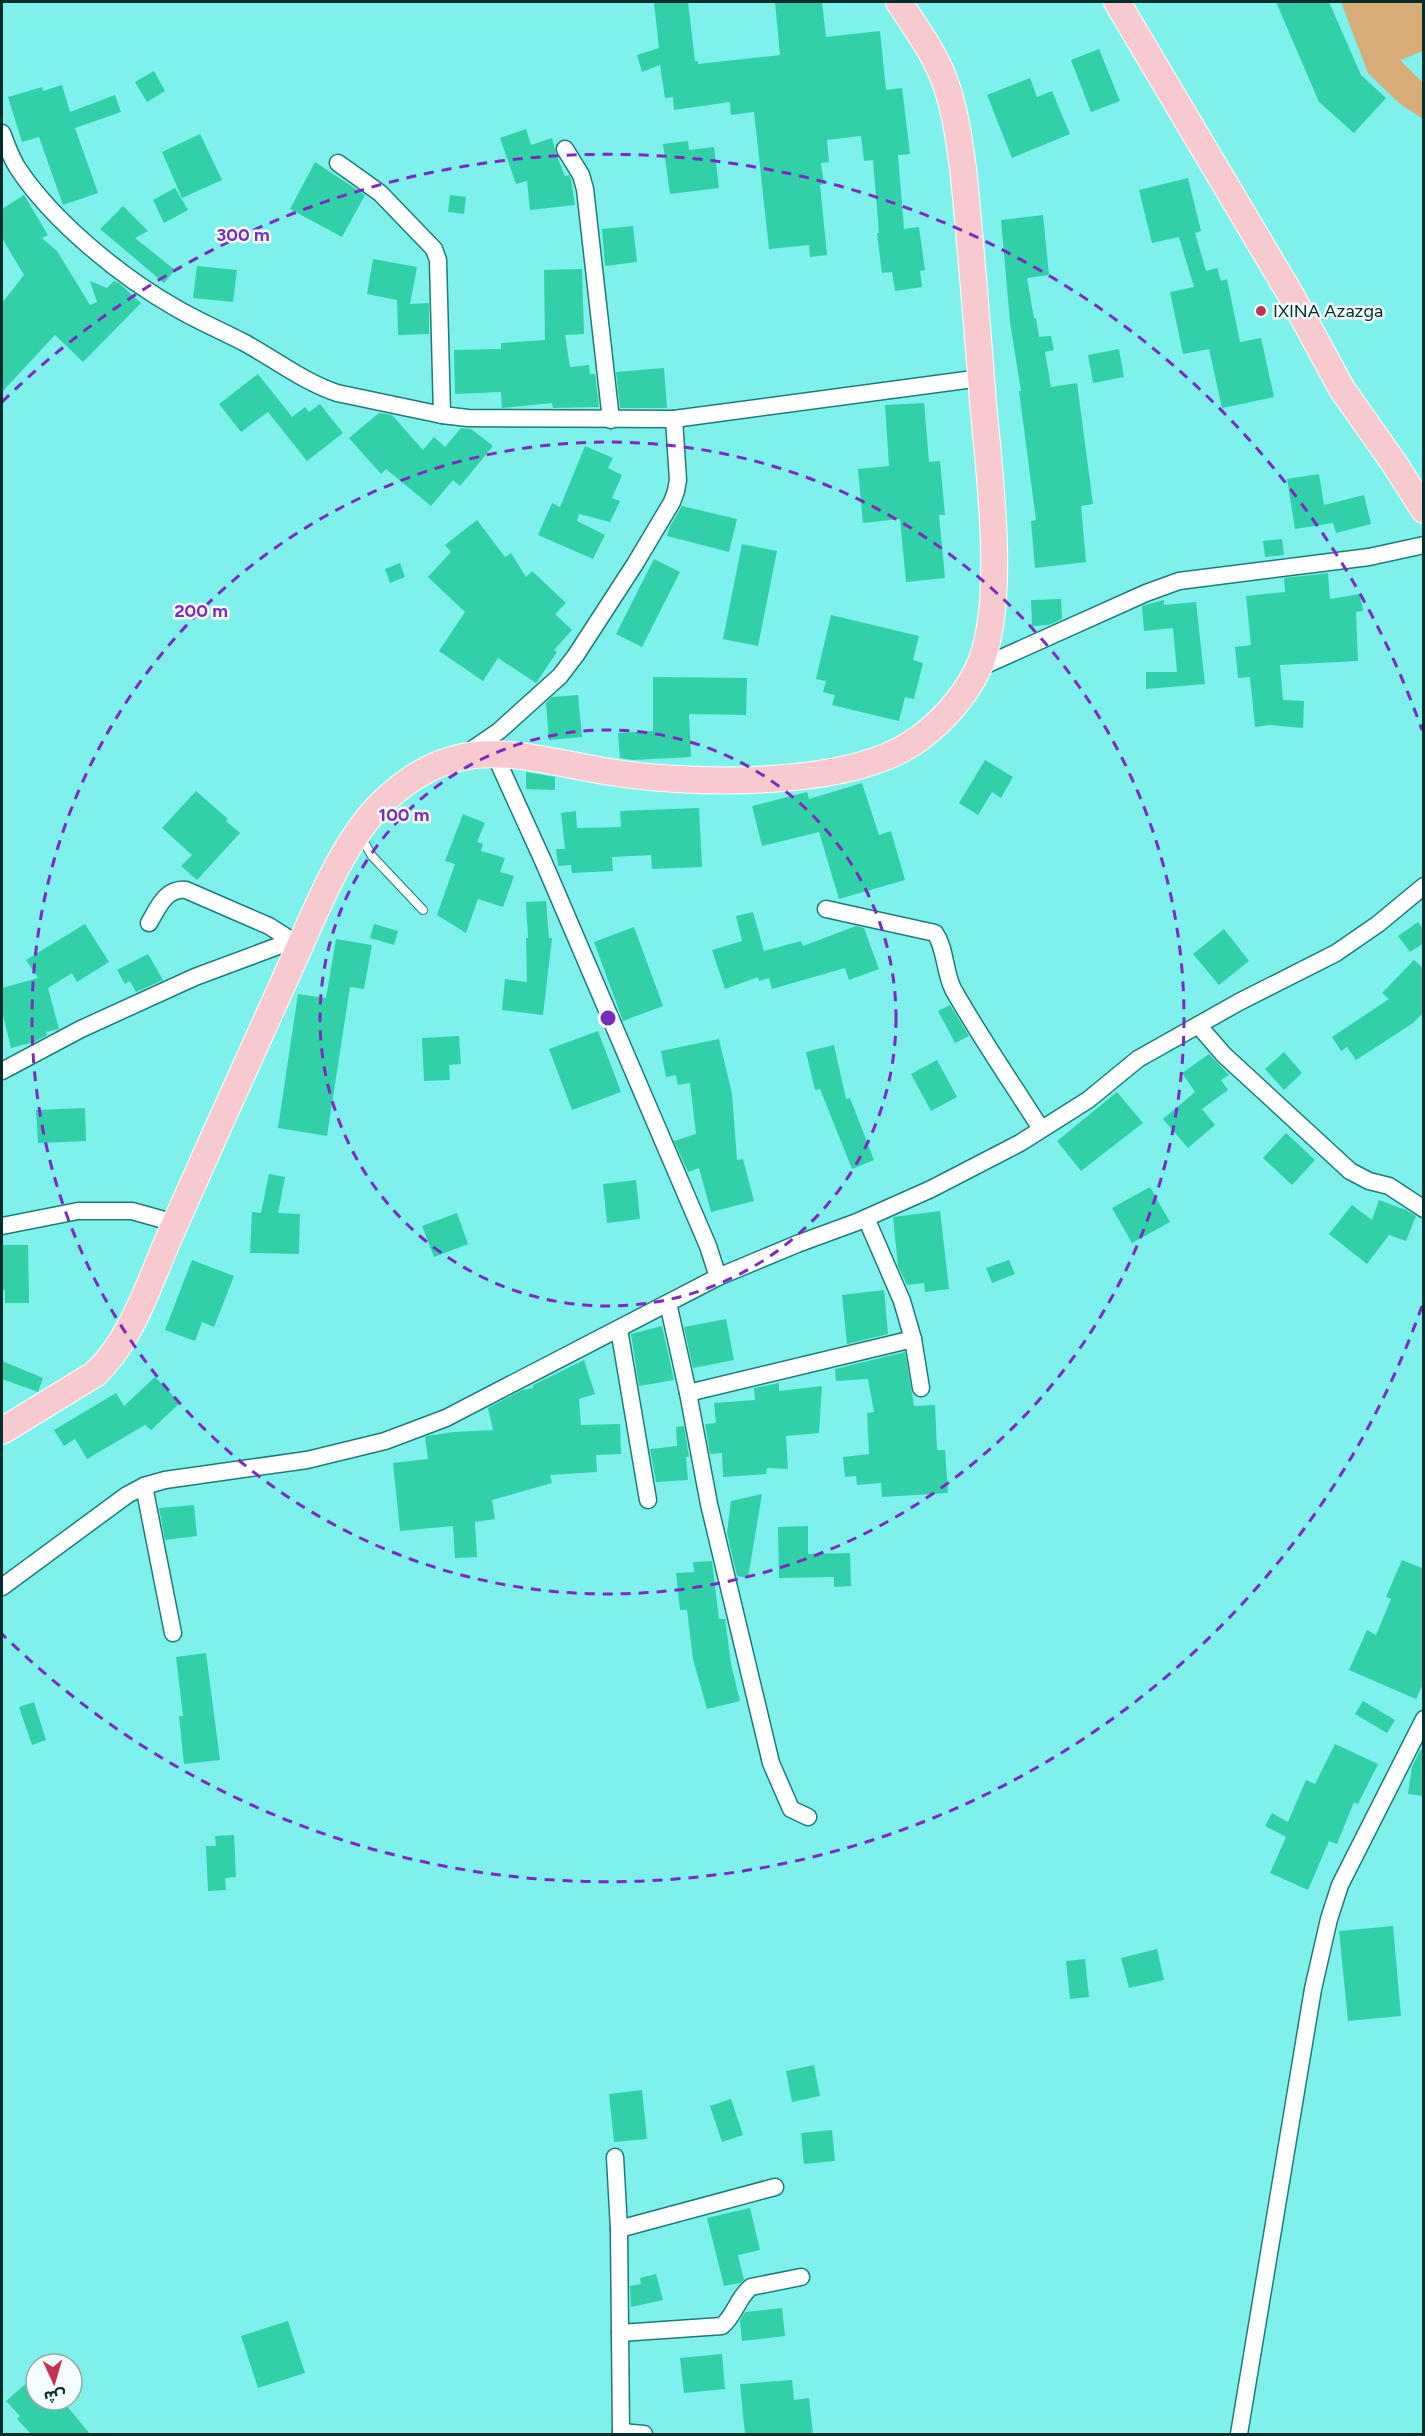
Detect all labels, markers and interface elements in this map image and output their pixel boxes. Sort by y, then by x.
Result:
text: 300 m [216,224,270,246]
place label: IXINA Azazga [1273,300,1383,322]
marker: IXINA Azazga [1254,304,1268,318]
text: 200 m [174,600,228,622]
text: 100 m [379,804,429,826]
centre of rings [598,1008,618,1028]
north arrow [24,2352,84,2412]
text: ش [43,2386,67,2407]

